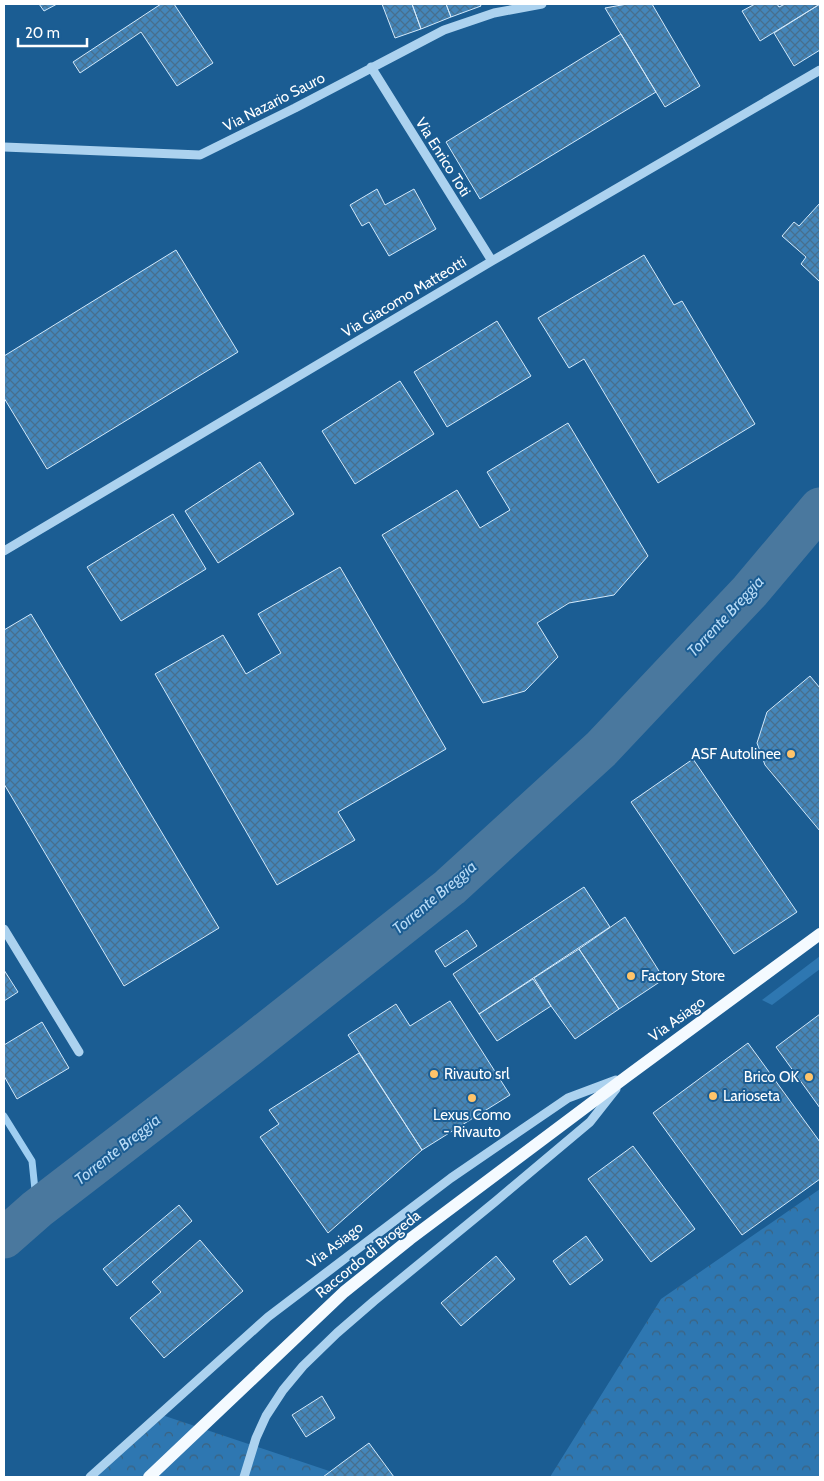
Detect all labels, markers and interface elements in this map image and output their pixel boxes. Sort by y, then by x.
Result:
scale bar [18,15,86,47]
text: 20 m [25,24,60,42]
street label: Via Nazario Sauro [220,69,328,135]
street label: Via Enrico Toti [412,114,474,200]
street label: Via Giacomo Matteotti [339,253,469,341]
water label: Torrente Breggia [683,572,768,661]
place label: ASF Autolinee [691,745,781,763]
marker: ASF Autolinee [785,748,797,760]
water label: Torrente Breggia [388,857,480,938]
place label: Factory Store [641,967,725,985]
marker: Factory Store [625,970,637,982]
street label: Via Asiago [645,993,709,1045]
place label: Rivauto srl [444,1065,510,1083]
marker: Rivauto srl [428,1068,440,1080]
place label: Brico OK [744,1068,800,1086]
marker: Brico OK [803,1071,815,1083]
place label: Larioseta [723,1087,781,1105]
marker: Larioseta [707,1090,719,1102]
marker: Lexus Como - Rivauto [466,1092,478,1104]
place label: Lexus Como - Rivauto [433,1106,511,1141]
water label: Torrente Breggia [71,1110,164,1189]
street label: Raccordo di Brogeda [312,1206,425,1302]
street label: Via Asiago [304,1218,366,1272]

